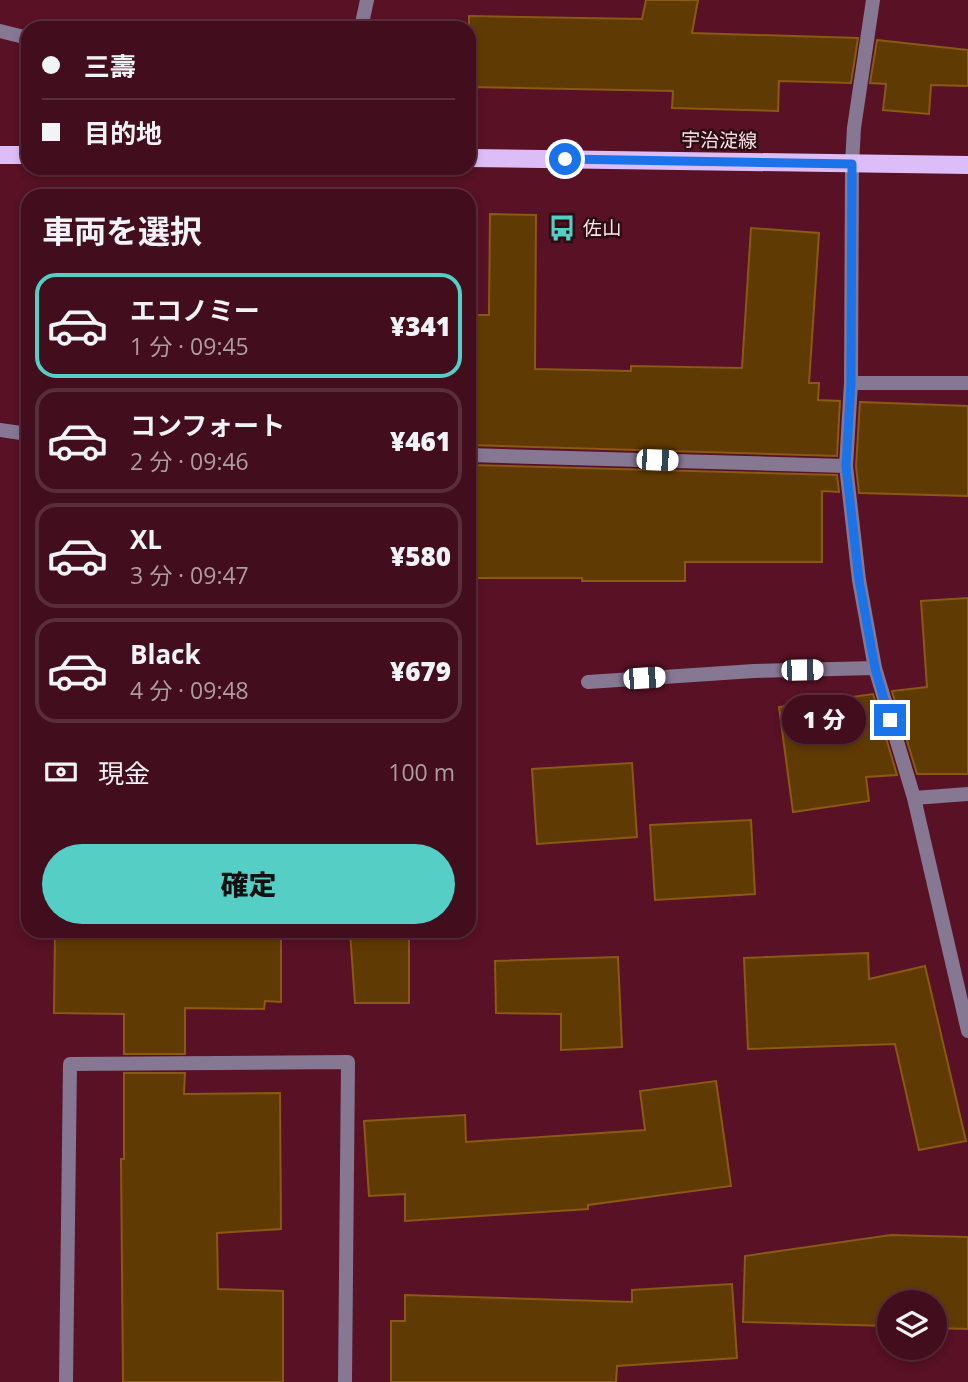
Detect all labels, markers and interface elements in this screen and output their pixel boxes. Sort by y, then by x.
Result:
text: 三壽 [84,48,136,84]
text: 目的地 [84,115,162,151]
street label: 宇治淀線 [681,126,757,154]
route start [549,143,581,175]
text: 車両を選択 [42,209,202,252]
bus stop icon: 佐山 [547,213,577,243]
place label: 佐山 [583,215,621,241]
text: エコノミー [130,292,260,328]
icon: car [46,294,109,357]
text: ¥341 [390,308,451,344]
text: 1 分 · 09:45 [130,330,249,362]
text: コンフォート [130,407,285,443]
icon: car [46,409,109,472]
text: ¥461 [390,423,451,459]
text: 2 分 · 09:46 [130,445,249,477]
car [636,449,679,471]
text: XL [130,521,162,557]
icon: car [46,524,109,587]
text: ¥580 [390,538,451,574]
text: 3 分 · 09:47 [130,559,249,591]
text: Black [130,636,201,672]
icon: car [46,639,109,702]
text: ¥679 [390,653,451,689]
car [781,659,824,681]
car [623,666,666,690]
text: 4 分 · 09:48 [130,674,249,706]
callout: 1 分 [782,696,866,744]
text: 1 分 [803,703,845,735]
route end [874,704,906,736]
icon: cash [42,753,80,791]
text: 現金 [98,755,150,791]
text: 100 m [388,756,455,788]
button: 確定 [42,844,455,924]
map controls [877,1290,947,1360]
button: layers [877,1290,947,1360]

